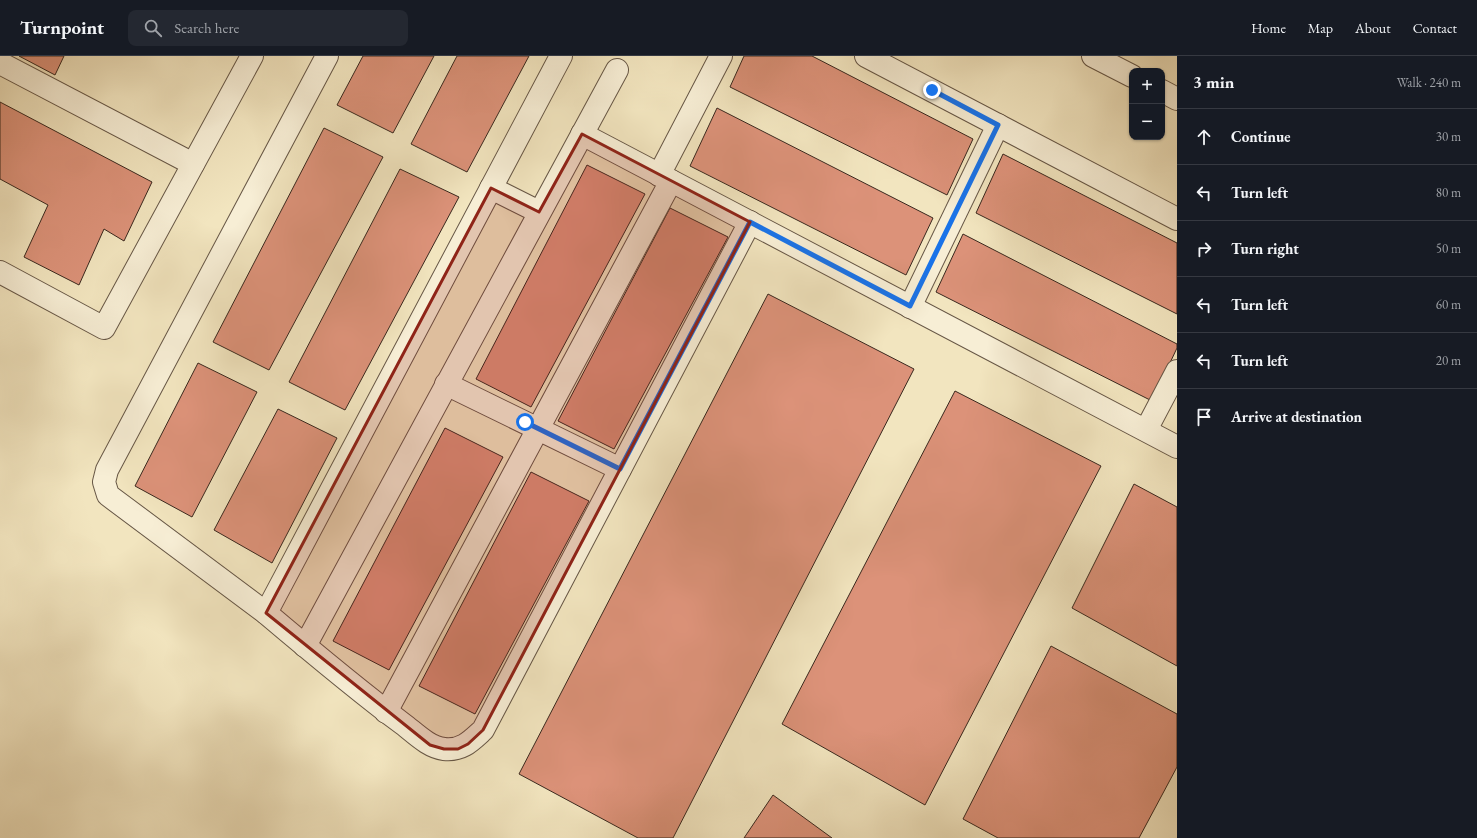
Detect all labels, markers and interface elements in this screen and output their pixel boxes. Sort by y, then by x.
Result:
search box [128,10,408,46]
text: Turnpoint [20,15,104,40]
icon: search [142,17,164,39]
text: Search here [174,18,239,37]
text: Home [1251,19,1286,37]
text: Map [1308,19,1333,37]
text: About [1355,19,1391,37]
text: Contact [1413,19,1457,37]
map controls [1129,68,1165,140]
button: + [1129,68,1165,104]
text: 3 min [1193,71,1234,93]
text: Walk · 240 m [1397,74,1461,91]
route end [923,81,941,99]
button: − [1129,104,1165,140]
icon: ahead [1193,126,1215,148]
text: Continue [1231,127,1291,146]
text: 30 m [1436,128,1461,145]
icon: left [1193,182,1215,204]
text: Turn left [1231,183,1288,202]
text: 80 m [1436,184,1461,201]
icon: right [1193,238,1215,260]
text: Turn right [1231,239,1299,258]
text: 50 m [1436,240,1461,257]
icon: left [1193,294,1215,316]
text: Turn left [1231,295,1288,314]
text: 60 m [1436,296,1461,313]
icon: left [1193,350,1215,372]
text: Turn left [1231,351,1288,370]
text: 20 m [1436,352,1461,369]
icon: arrive [1193,406,1215,428]
text: Arrive at destination [1231,407,1362,426]
route start [516,413,534,431]

